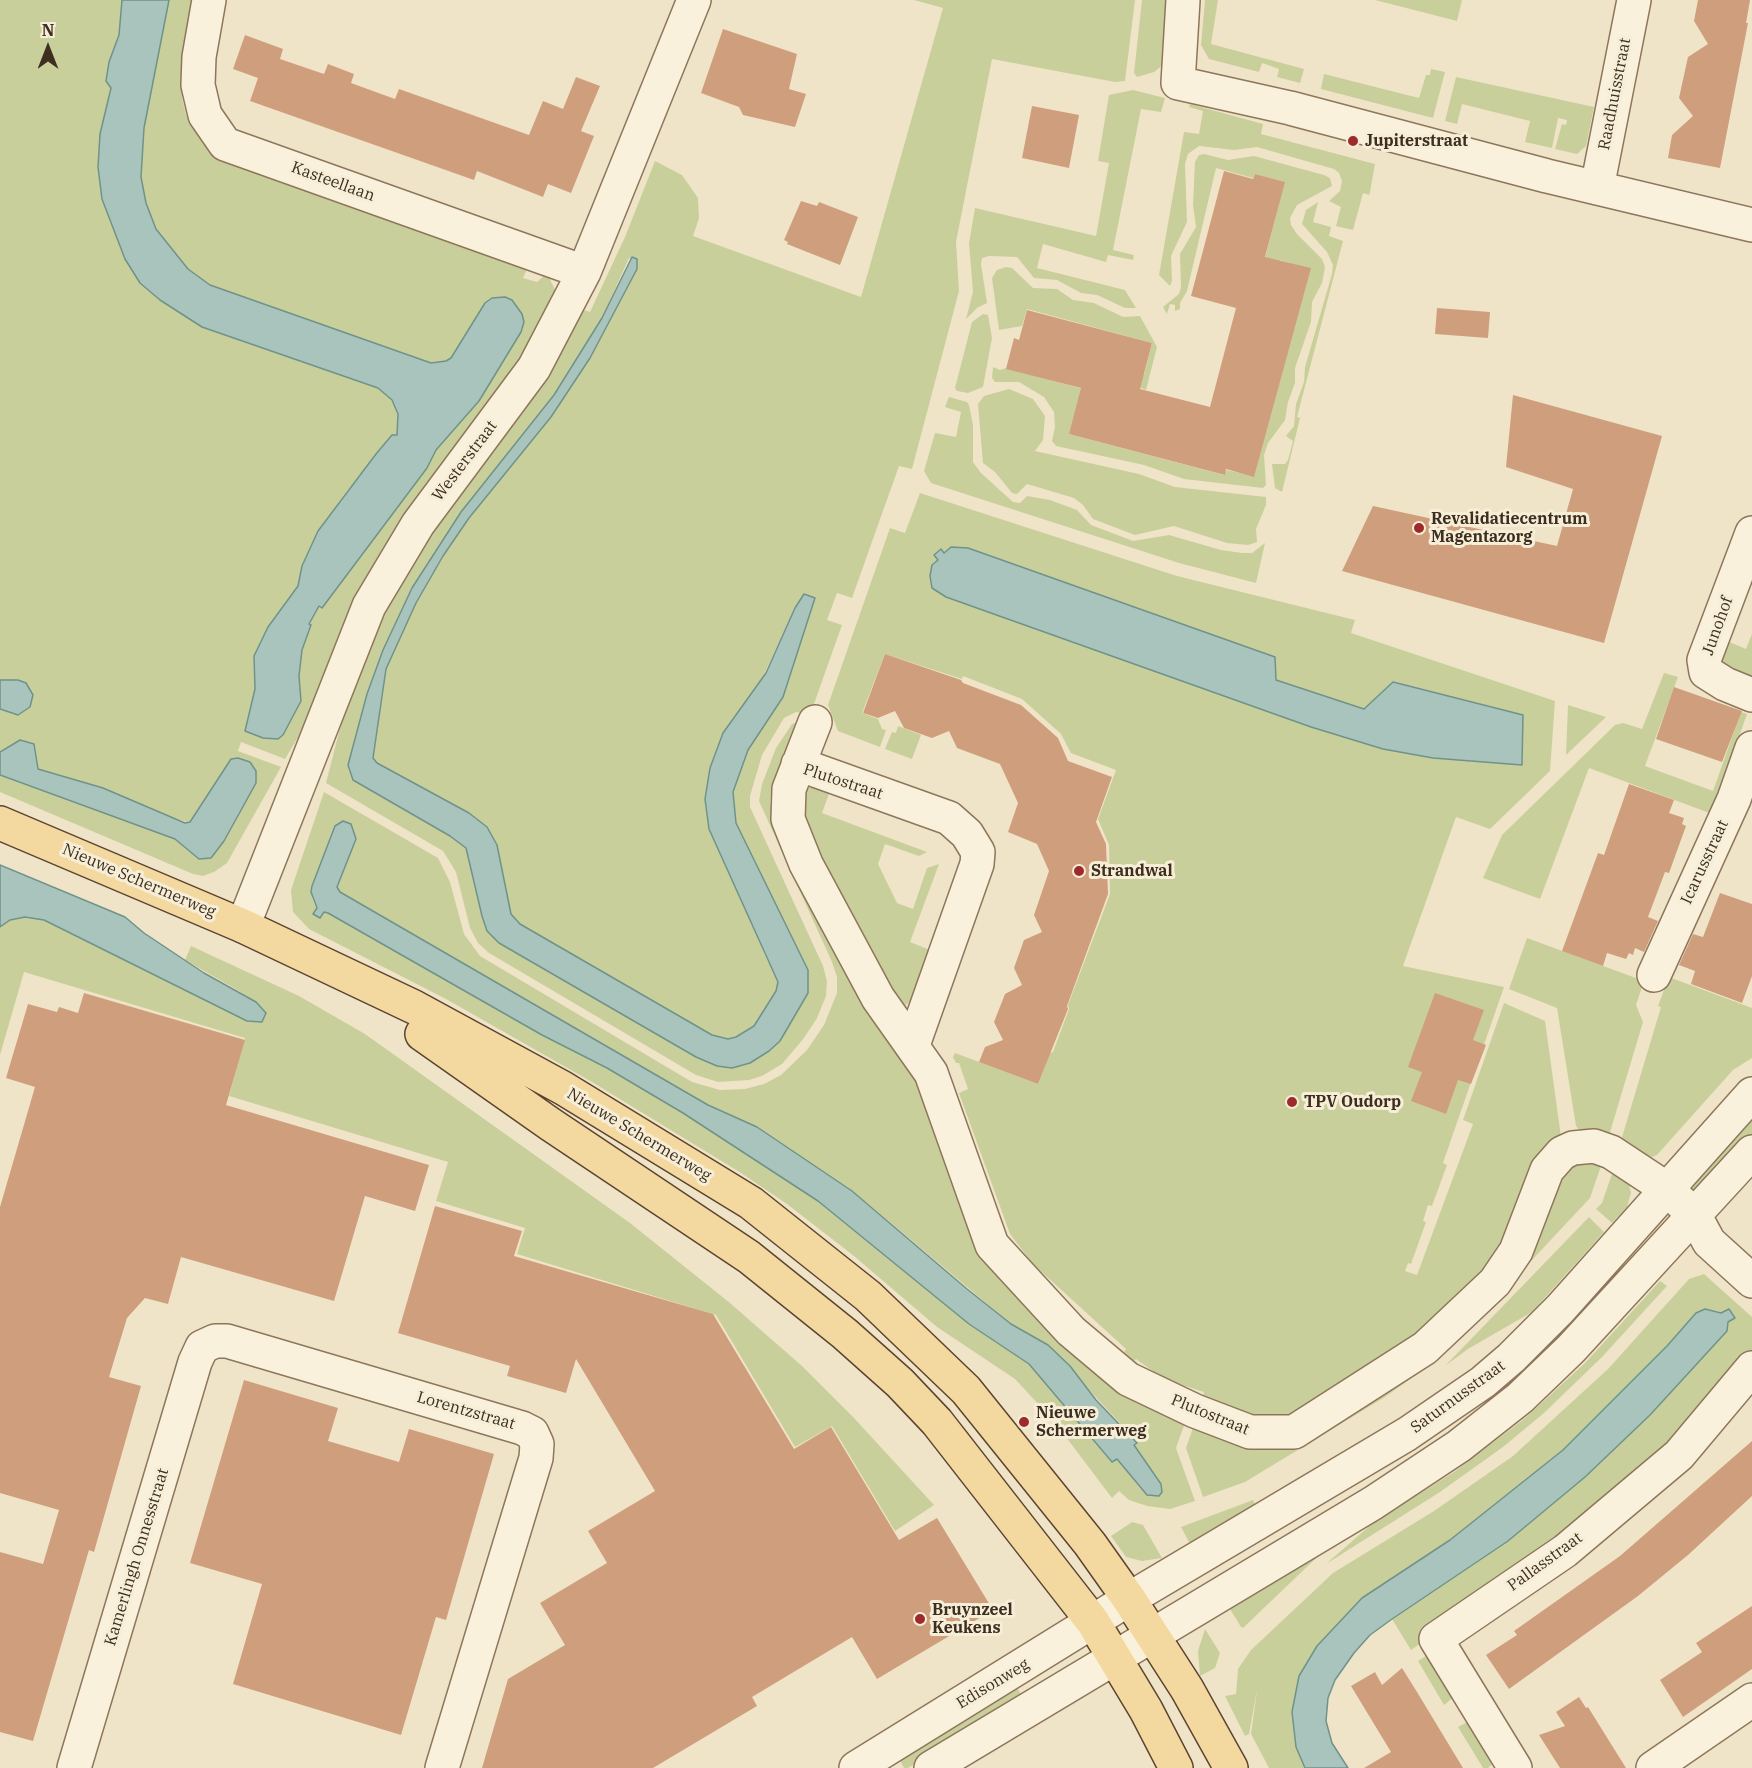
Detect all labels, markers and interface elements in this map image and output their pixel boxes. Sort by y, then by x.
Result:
north arrow [18,18,78,78]
text: N [42,20,54,40]
street label: Raadhuisstraat [1595,36,1635,152]
place label: Jupiterstraat [1365,131,1468,151]
marker: Jupiterstraat [1346,134,1360,148]
street label: Kasteellaan [289,158,377,206]
street label: Westerstraat [429,417,501,505]
place label: Revalidatiecentrum Magentazorg [1431,509,1588,547]
marker: Revalidatiecentrum Magentazorg [1412,521,1426,535]
street label: Junohof [1699,594,1737,658]
street label: Plutostraat [801,760,885,804]
street label: Icarusstraat [1677,817,1733,907]
street label: Nieuwe Schermerweg [59,840,219,922]
place label: Strandwal [1091,861,1173,881]
marker: Strandwal [1072,864,1086,878]
street label: Nieuwe Schermerweg [563,1084,715,1186]
place label: TPV Oudorp [1304,1092,1401,1112]
marker: TPV Oudorp [1285,1095,1299,1109]
street label: Saturnusstraat [1407,1356,1509,1438]
street label: Lorentzstraat [415,1388,517,1434]
street label: Plutostraat [1168,1391,1252,1439]
place label: Nieuwe Schermerweg [1036,1403,1147,1441]
marker: Nieuwe Schermerweg [1017,1415,1031,1429]
street label: Kamerlingh Onnesstraat [101,1466,173,1648]
street label: Pallasstraat [1504,1528,1586,1596]
place label: Bruynzeel Keukens [932,1600,1013,1638]
marker: Bruynzeel Keukens [913,1612,927,1626]
street label: Edisonweg [953,1655,1033,1713]

